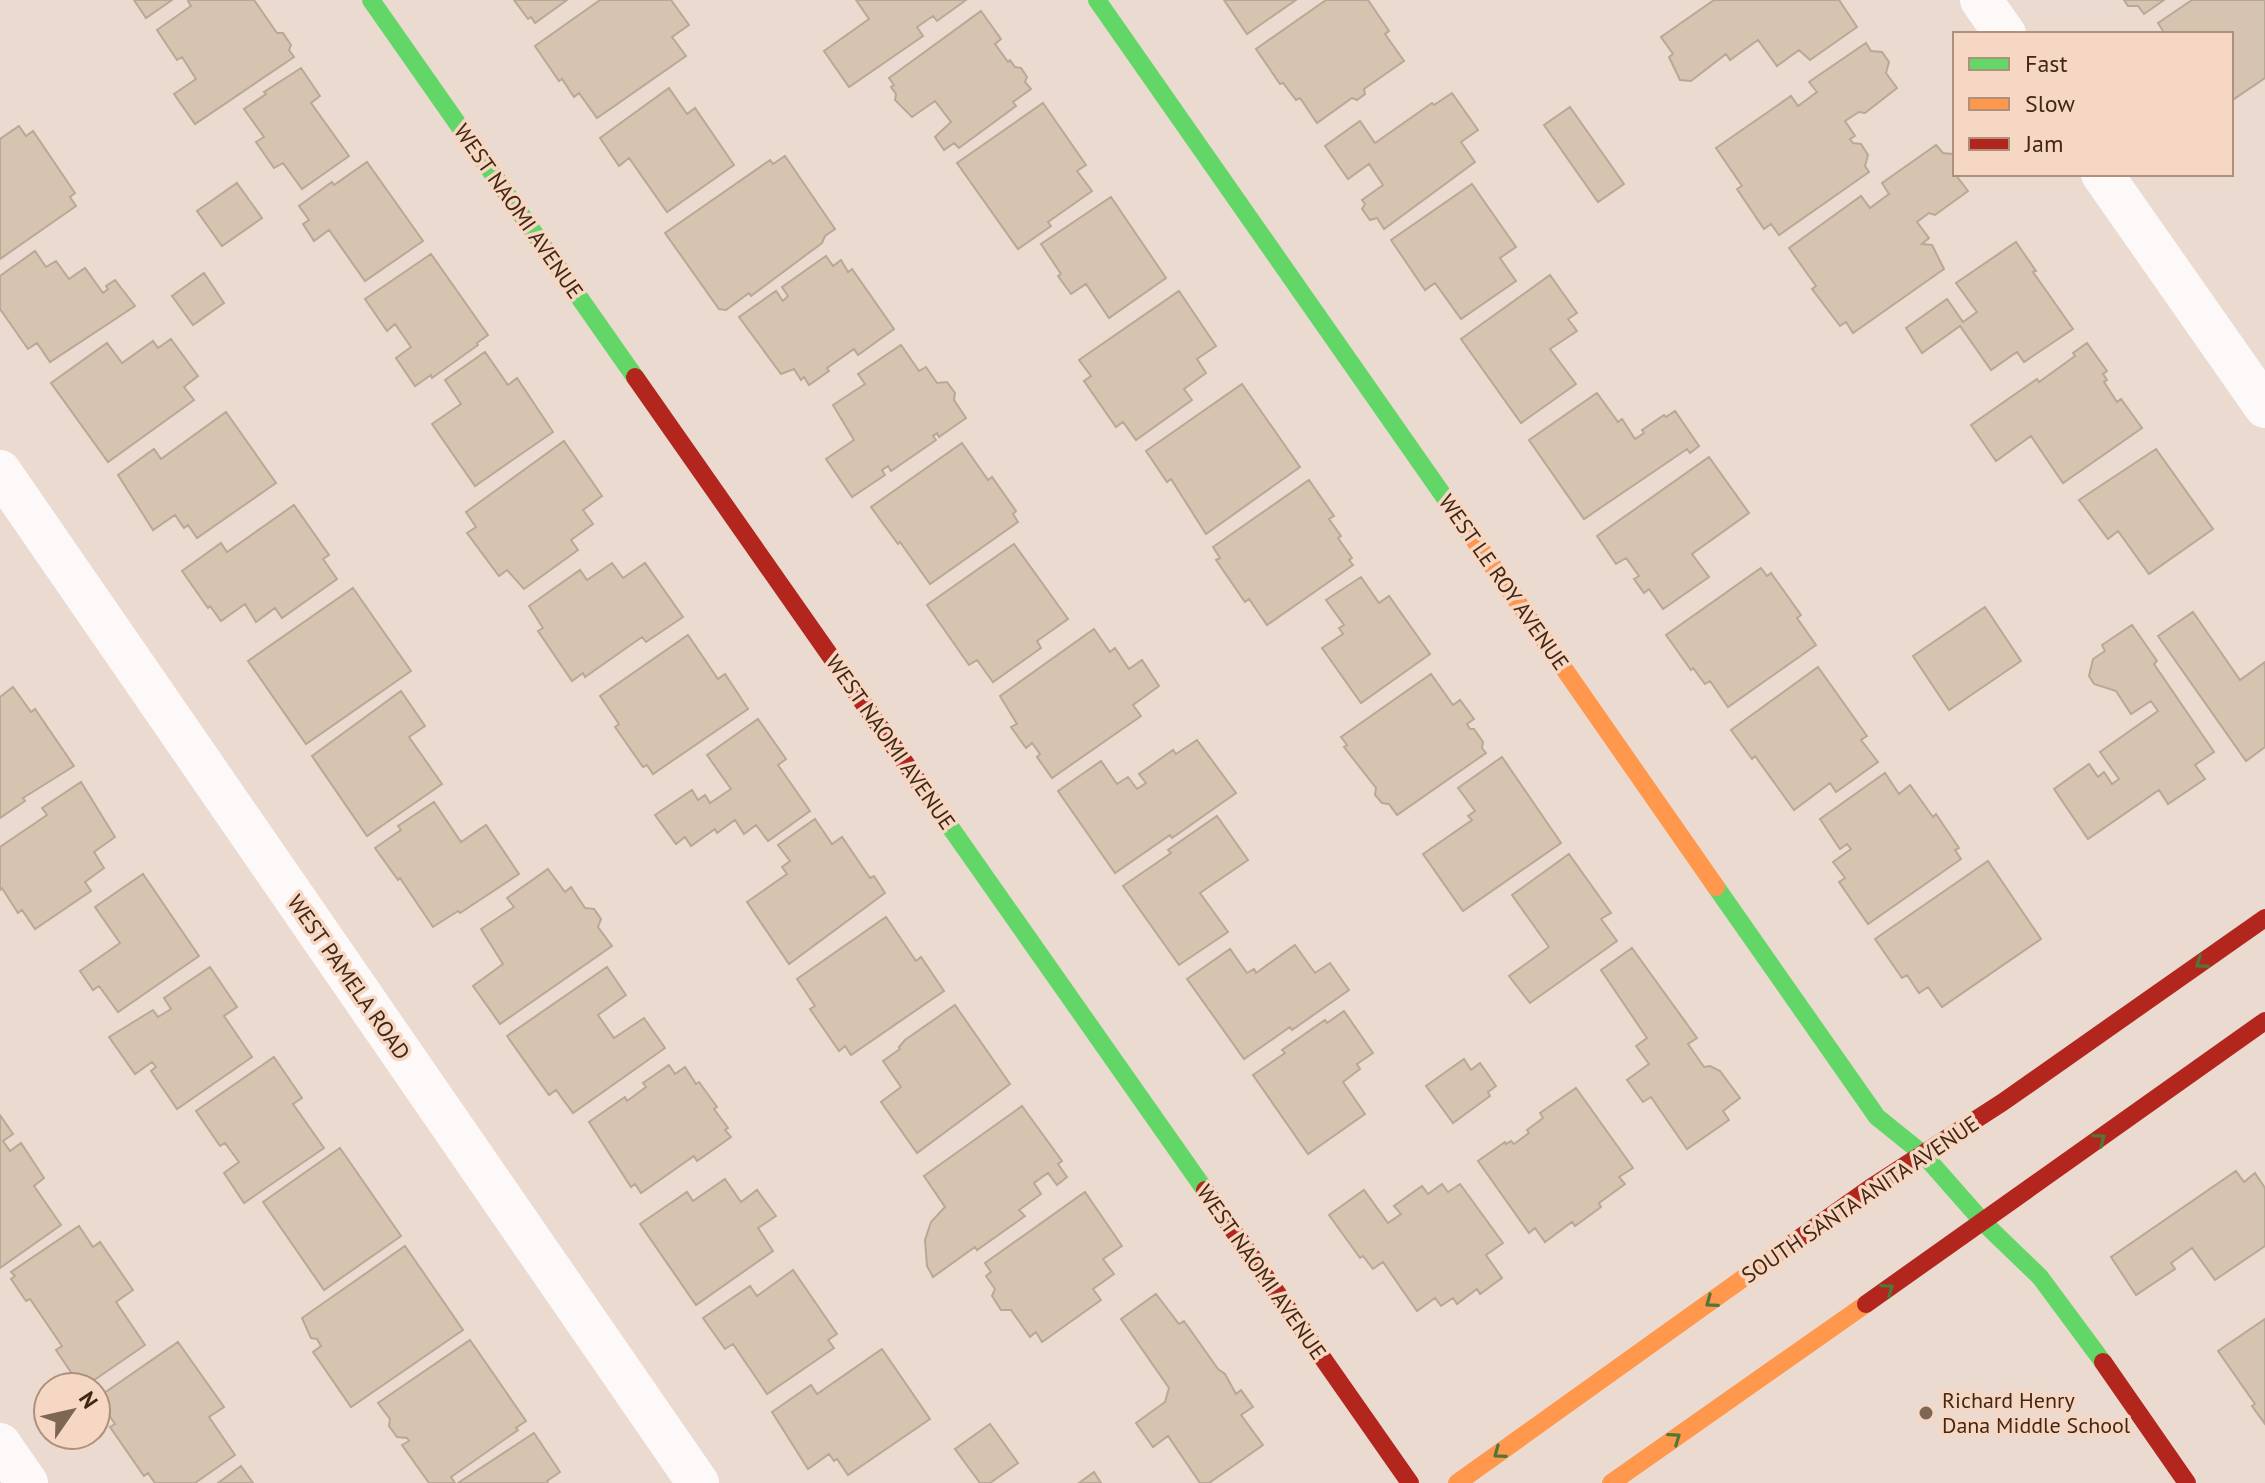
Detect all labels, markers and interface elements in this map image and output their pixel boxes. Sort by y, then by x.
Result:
legend [1953,32,2233,176]
text: Fast [2025,48,2068,79]
text: Slow [2025,88,2075,119]
street label: WEST NAOMI AVENUE [448,118,590,304]
text: Jam [2024,128,2063,159]
street label: WEST LE ROY AVENUE [1433,489,1575,675]
street label: WEST NAOMI AVENUE [820,649,962,835]
street label: WEST PAMELA ROAD [282,889,416,1065]
one-way arrow [2196,953,2210,968]
street label: SOUTH SANTA ANITA AVENUE [1736,1109,1984,1289]
one-way arrow [2091,1135,2106,1149]
street label: WEST NAOMI AVENUE [1191,1179,1333,1365]
one-way arrow [1879,1284,1893,1299]
one-way arrow [1705,1292,1719,1306]
north arrow [32,1371,112,1451]
text: N [73,1386,104,1414]
place label: Richard Henry Dana Middle School [1942,1386,2131,1439]
marker: Richard Henry Dana Middle School [1917,1404,1935,1422]
one-way arrow [1666,1433,1680,1448]
one-way arrow [1494,1443,1508,1458]

